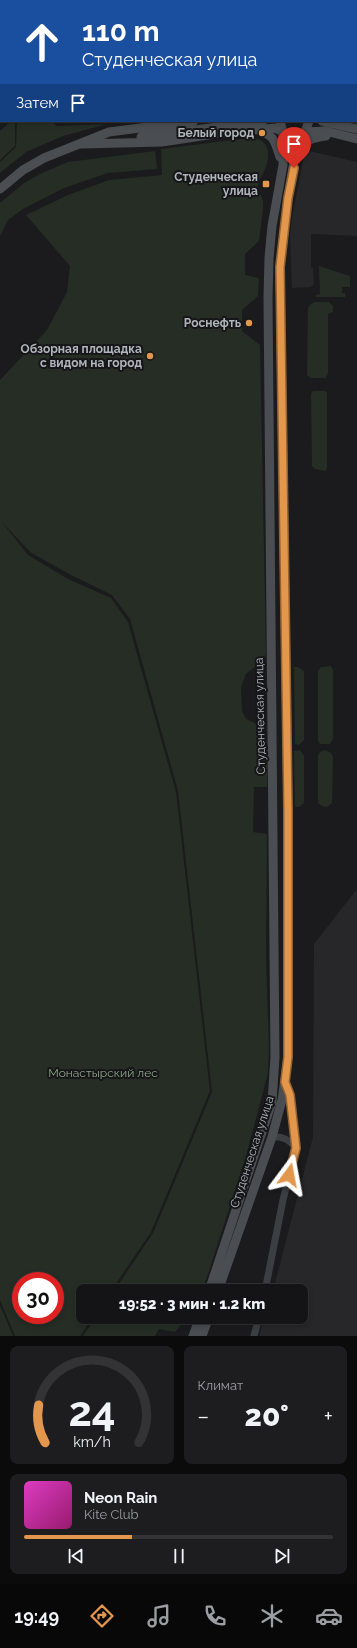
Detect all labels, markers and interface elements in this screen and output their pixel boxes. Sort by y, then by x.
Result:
text: 110 m [82,15,160,48]
icon: ahead [16,16,68,68]
text: Студенческая улица [82,49,257,70]
icon: arrive [67,92,89,114]
text: Затем [16,94,59,112]
place label: Белый город [177,126,254,140]
pin [277,127,311,168]
marker: Белый город [257,128,267,138]
icon: arrive [283,133,305,155]
place label: Студенческая улица [174,170,258,198]
marker: Студенческая улица [261,179,271,189]
place label: Роснефть [184,316,242,330]
marker: Роснефть [244,318,254,328]
place label: Обзорная площадка с видом на город [21,342,142,370]
marker: Обзорная площадка с видом на город [145,351,155,361]
street label: Студенческая улица [252,657,268,775]
park label: Монастырский лес [48,1066,158,1080]
street label: Студенческая улица [227,1094,277,1210]
position arrow [268,1154,310,1196]
speed limit sign: 30 [12,1272,64,1324]
text: 19:52 · 3 мин · 1.2 km [119,1295,265,1313]
text: Климат [198,1378,243,1393]
text: 24 [68,1387,115,1436]
text: 20° [245,1398,289,1433]
text: − [198,1403,209,1429]
text: + [324,1403,333,1429]
text: km/h [73,1434,111,1450]
text: Neon Rain [84,1489,157,1507]
text: Kite Club [84,1507,139,1522]
icon: previous [65,1545,87,1567]
icon: pause [168,1545,190,1567]
icon: next [271,1545,293,1567]
icon: directions [88,1602,116,1630]
icon: music [145,1602,173,1630]
icon: phone [201,1602,229,1630]
icon: climate [258,1602,286,1630]
icon: car [315,1602,343,1630]
text: 19:49 [14,1606,59,1627]

